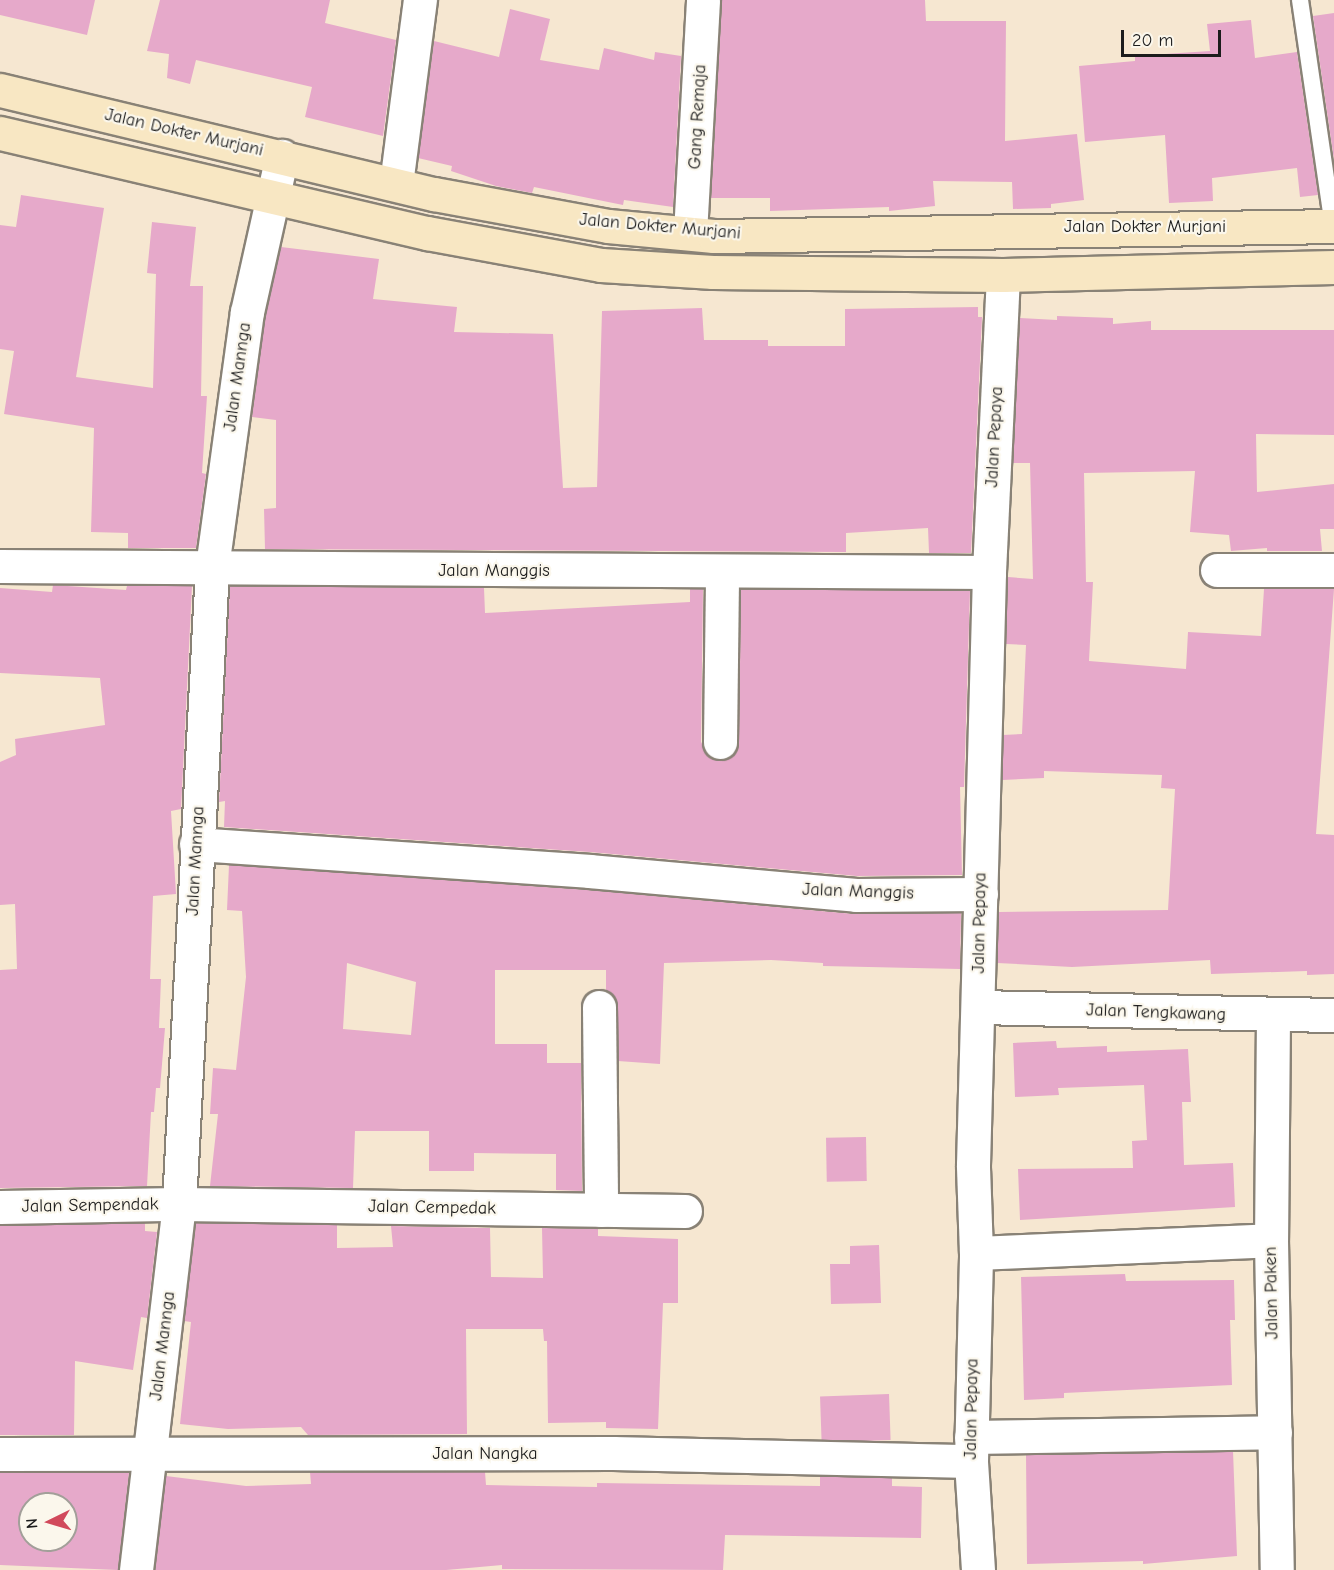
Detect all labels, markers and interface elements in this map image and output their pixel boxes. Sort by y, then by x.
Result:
scale bar [1124,18,1224,56]
text: 20 m [1132,30,1173,51]
street label: Gang Remaja [684,64,712,170]
street label: Jalan Dokter Murjani [103,104,265,162]
street label: Jalan Dokter Murjani [578,209,742,245]
street label: Jalan Dokter Murjani [1064,216,1226,238]
street label: Jalan Mannga [220,321,256,433]
street label: Jalan Pepaya [982,386,1008,488]
street label: Jalan Manggis [438,560,550,582]
street label: Jalan Mannga [182,806,210,916]
street label: Jalan Pepaya [968,872,992,974]
street label: Jalan Manggis [802,879,914,905]
street label: Jalan Tengkawang [1086,1000,1226,1026]
street label: Jalan Sempendak [22,1194,158,1218]
street label: Jalan Cempedak [368,1196,496,1220]
street label: Jalan Paken [1260,1247,1284,1339]
street label: Jalan Mannga [146,1290,180,1402]
street label: Jalan Pepaya [960,1358,984,1460]
street label: Jalan Nangka [433,1443,537,1465]
north arrow [18,1492,78,1552]
text: N [23,1517,41,1529]

